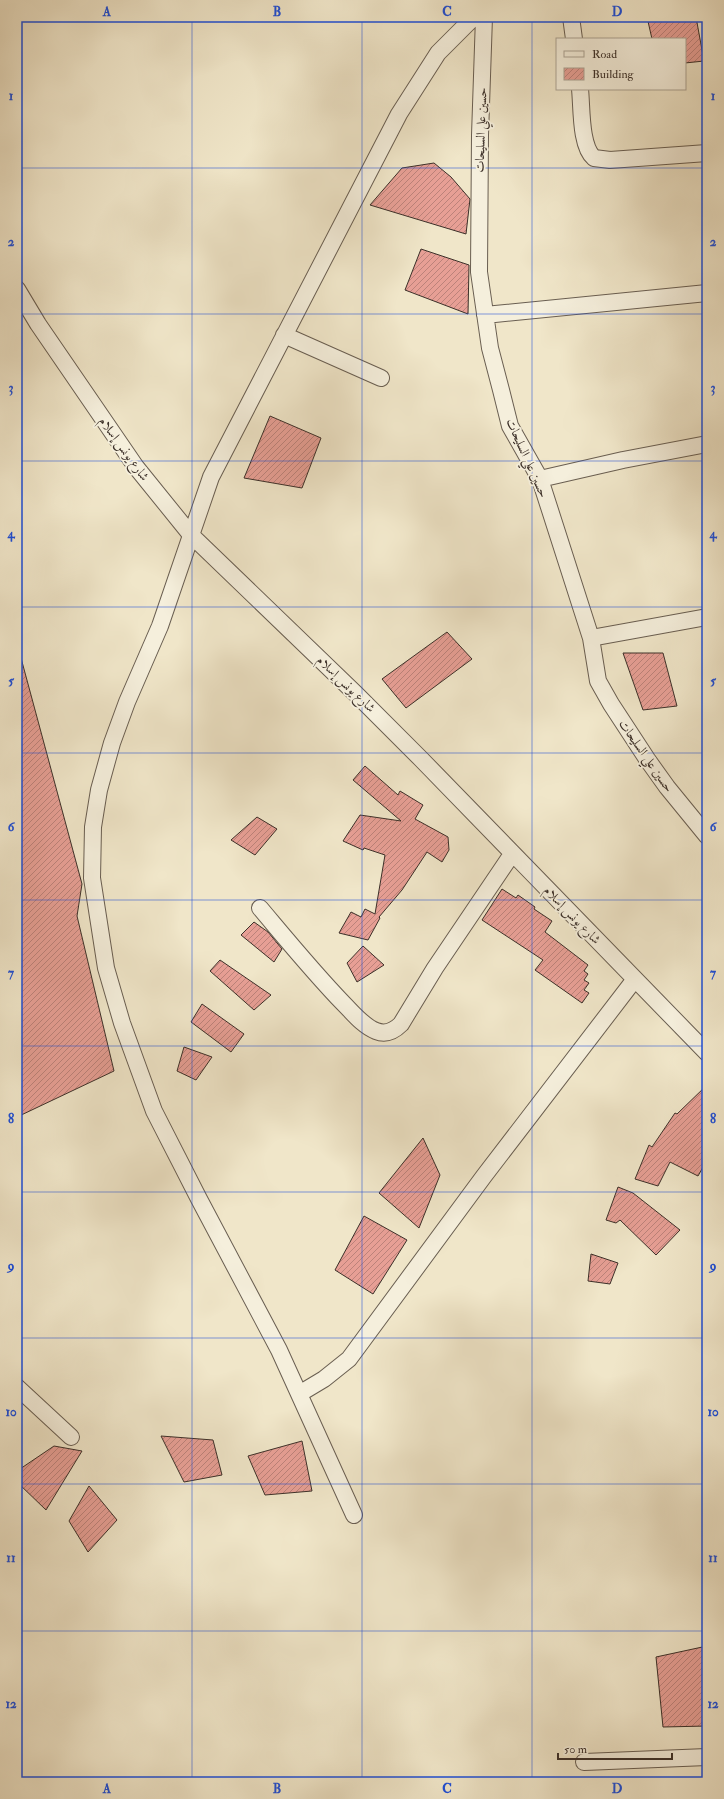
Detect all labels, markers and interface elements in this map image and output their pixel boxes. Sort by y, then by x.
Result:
text: A [102,4,112,20]
text: B [273,4,281,20]
text: C [442,4,452,20]
text: D [612,4,623,20]
legend [556,38,686,90]
text: Road [592,47,617,62]
text: Building [592,67,635,82]
street label: حسين علي السليحات [472,87,495,173]
text: 1 [9,88,14,104]
text: 1 [711,88,716,104]
text: 2 [8,234,15,250]
text: 2 [710,234,717,250]
text: 3 [9,380,14,396]
text: 3 [711,380,716,396]
street label: شارع يونس إسلام [93,414,153,486]
street label: حسين علي السليحات [498,416,552,502]
text: 4 [6,526,15,542]
text: 4 [708,526,717,542]
street label: شارع يونس إسلام [311,652,379,718]
text: 5 [8,673,14,689]
text: 5 [710,673,716,689]
street label: حسين علي السليحات [611,717,677,798]
text: 6 [8,819,16,835]
text: 6 [710,819,718,835]
street label: شارع يونس إسلام [538,882,604,950]
text: 7 [8,965,15,981]
text: 7 [710,965,717,981]
text: 8 [8,1111,14,1127]
text: 8 [710,1111,716,1127]
text: 9 [6,1258,15,1274]
text: 9 [708,1258,717,1274]
text: 10 [5,1404,17,1420]
text: 10 [707,1404,719,1420]
text: 11 [6,1550,16,1566]
text: 11 [708,1550,718,1566]
text: 12 [5,1696,17,1712]
text: 12 [707,1696,719,1712]
scale bar [558,1735,672,1761]
text: 50 m [564,1742,588,1757]
text: A [102,1781,112,1797]
text: B [273,1781,281,1797]
text: C [442,1781,452,1797]
text: D [612,1781,623,1797]

